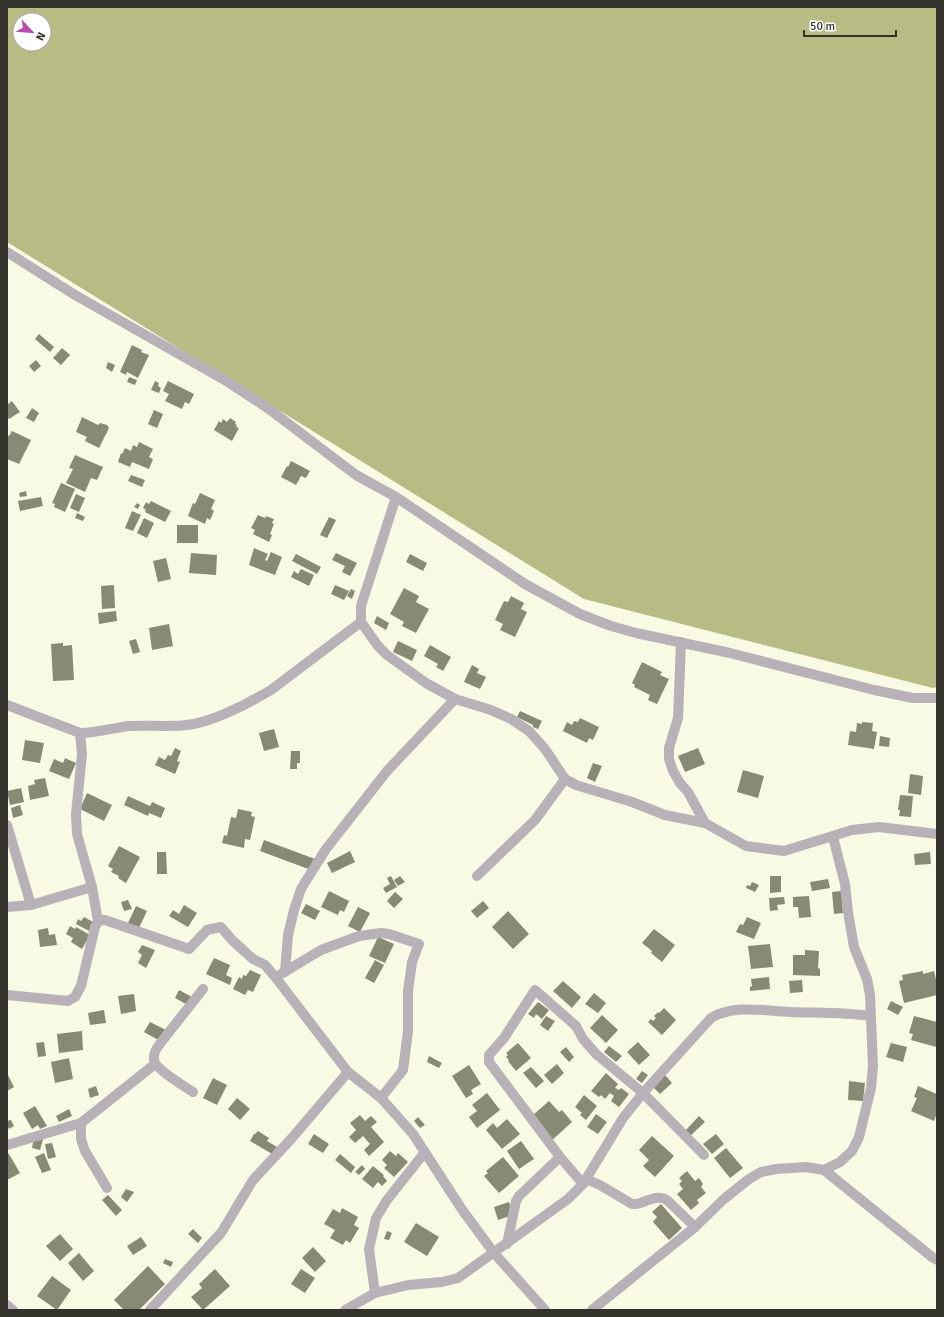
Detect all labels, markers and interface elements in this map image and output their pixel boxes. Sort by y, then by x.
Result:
north arrow [12,12,52,52]
scale bar [804,12,896,38]
text: 50 m [810,19,835,34]
text: N [33,30,48,42]

